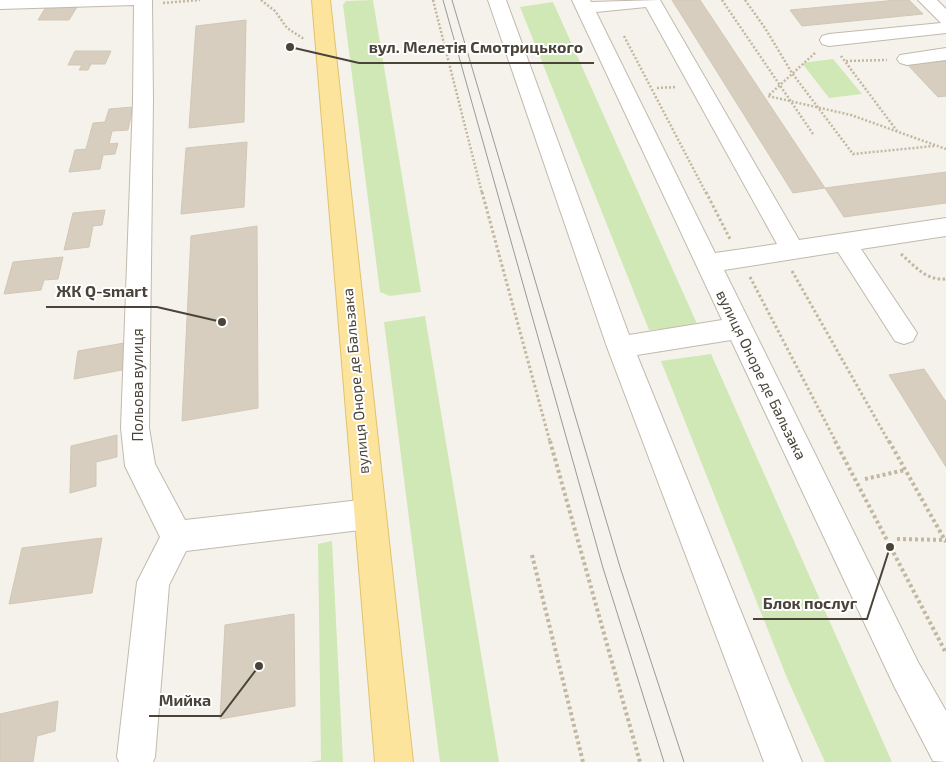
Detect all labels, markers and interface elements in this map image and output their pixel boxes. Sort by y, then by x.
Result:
callout: вул. Мелетія Смотрицького [359,32,594,63]
text: вул. Мелетія Смотрицького [369,37,583,56]
callout: ЖК Q-smart [46,276,157,307]
text: ЖК Q-smart [56,281,148,301]
street label: вулиця Оноре де Бальзака [338,287,373,475]
street label: вулиця Оноре де Бальзака [712,287,811,463]
street label: Польова вулиця [128,328,147,442]
callout: Блок послуг [753,588,867,619]
text: Блок послуг [763,593,858,612]
callout: Мийка [149,685,221,716]
text: Мийка [159,690,211,709]

